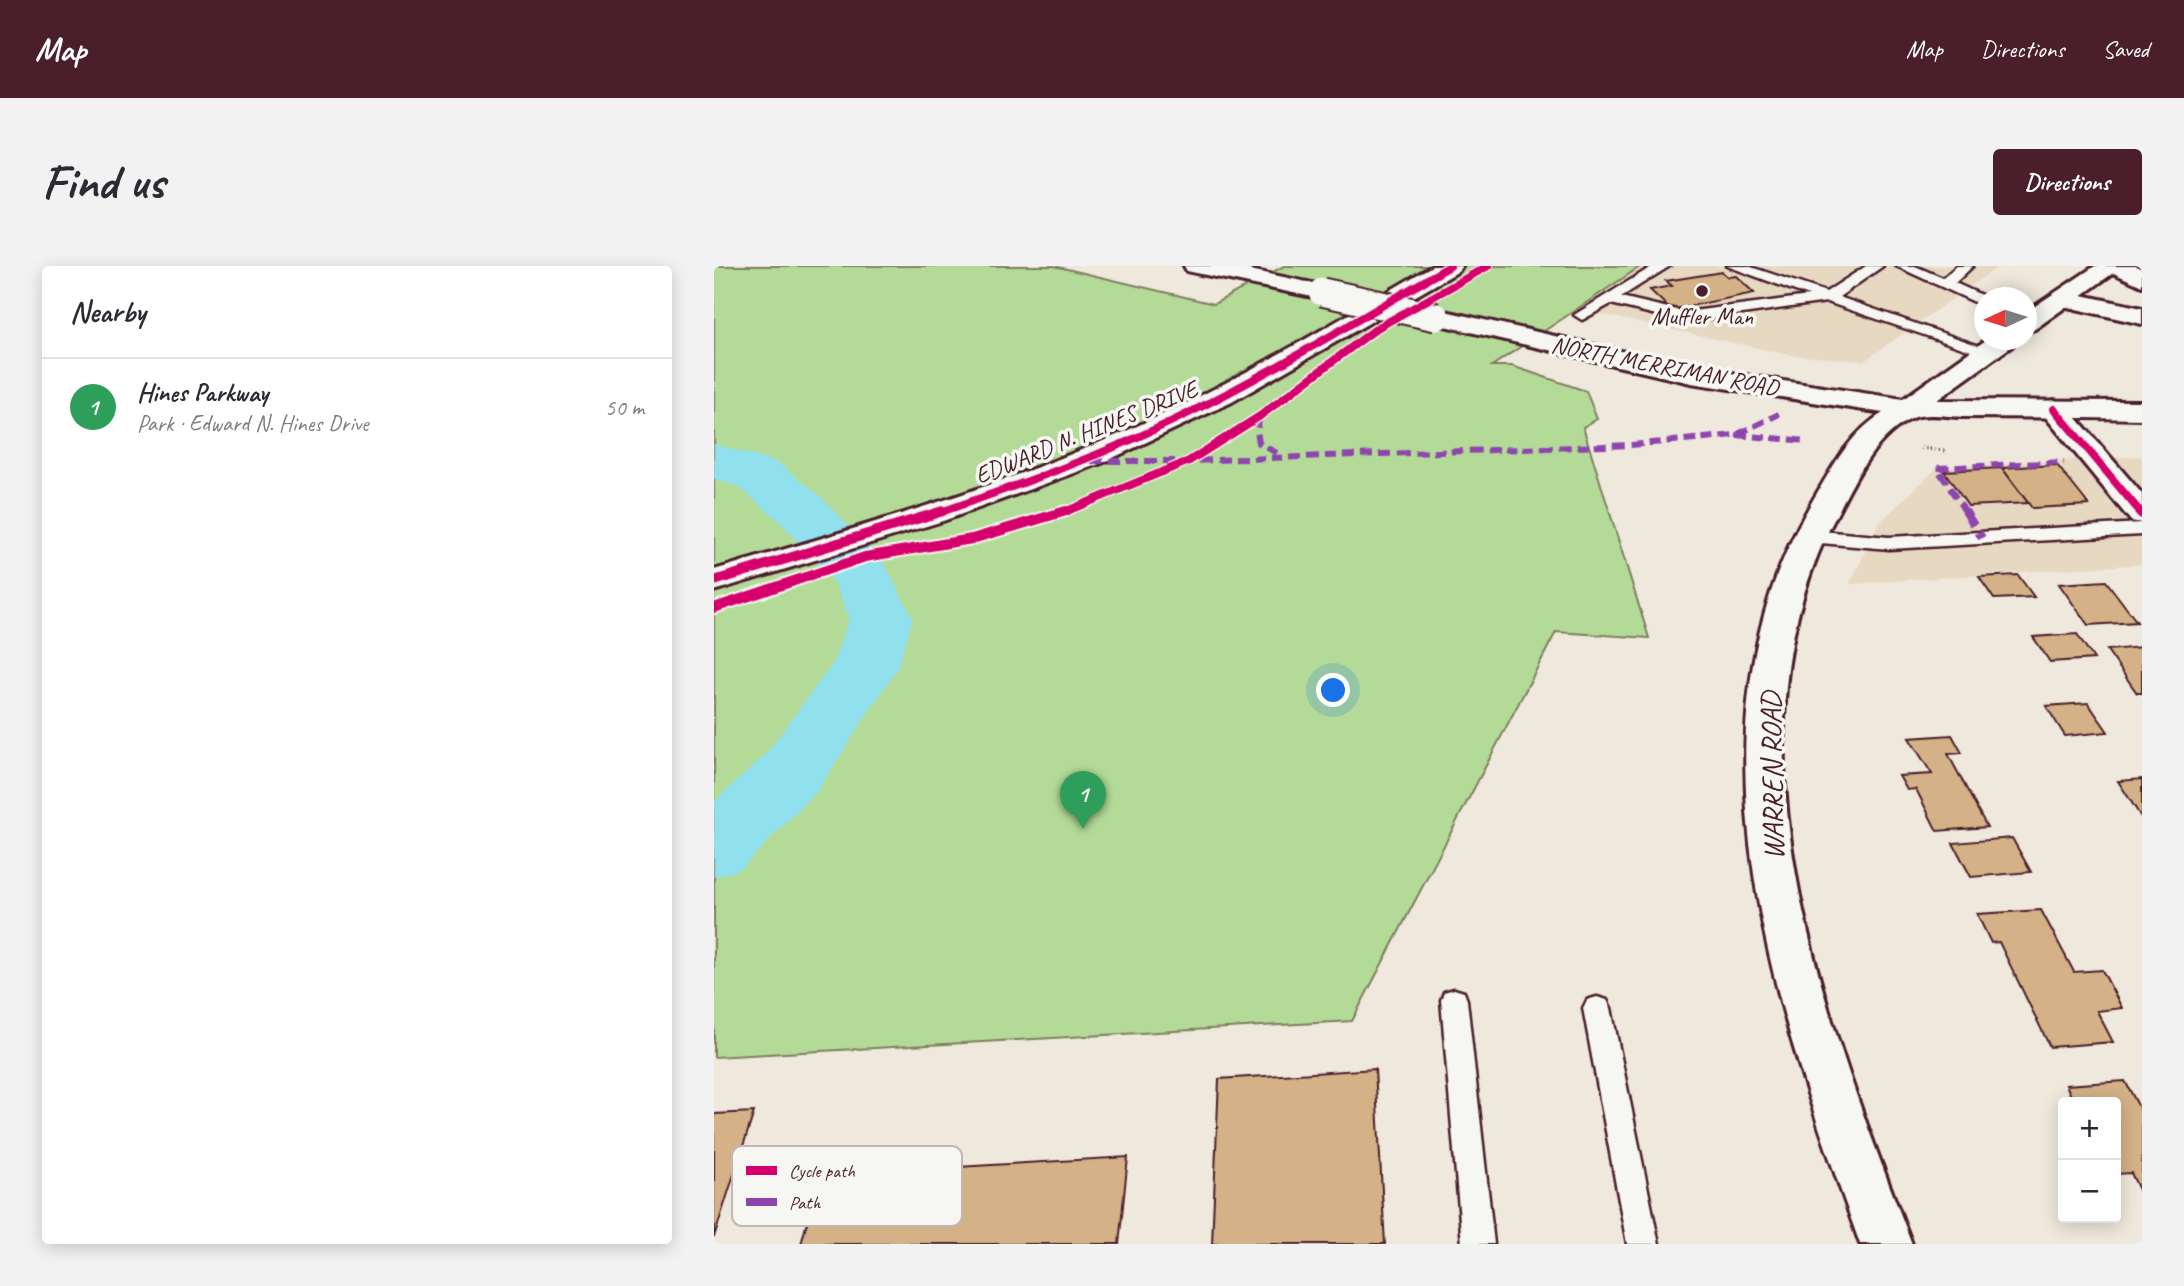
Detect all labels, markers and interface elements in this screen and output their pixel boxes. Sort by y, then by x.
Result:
text: Map [35,28,86,70]
text: Map [1906,34,1943,64]
text: Directions [1981,34,2064,64]
text: Saved [2102,34,2149,64]
button: Directions [1993,149,2142,215]
text: Find us [42,151,164,213]
marker: Muffler Man [1694,283,1710,299]
north arrow [1974,287,2037,350]
text: Nearby [70,293,146,331]
place label: Muffler Man [1651,301,1753,331]
street label: NORTH MERRIMAN ROAD [1549,329,1783,403]
street label: EDWARD N. HINES DRIVE [970,372,1205,490]
text: Hines Parkway [137,376,268,409]
text: 1 [88,393,98,422]
text: 50 m [605,393,644,422]
text: Park · Edward N. Hines Drive [137,409,369,438]
your location [1316,673,1350,707]
street label: WARREN ROAD [1751,689,1792,860]
pin: 1 [1060,771,1106,829]
map controls [2058,1097,2121,1223]
button: + [2058,1097,2121,1160]
legend [732,1146,962,1226]
text: Cycle path [789,1159,855,1183]
button: − [2058,1160,2121,1223]
text: Path [789,1191,822,1215]

